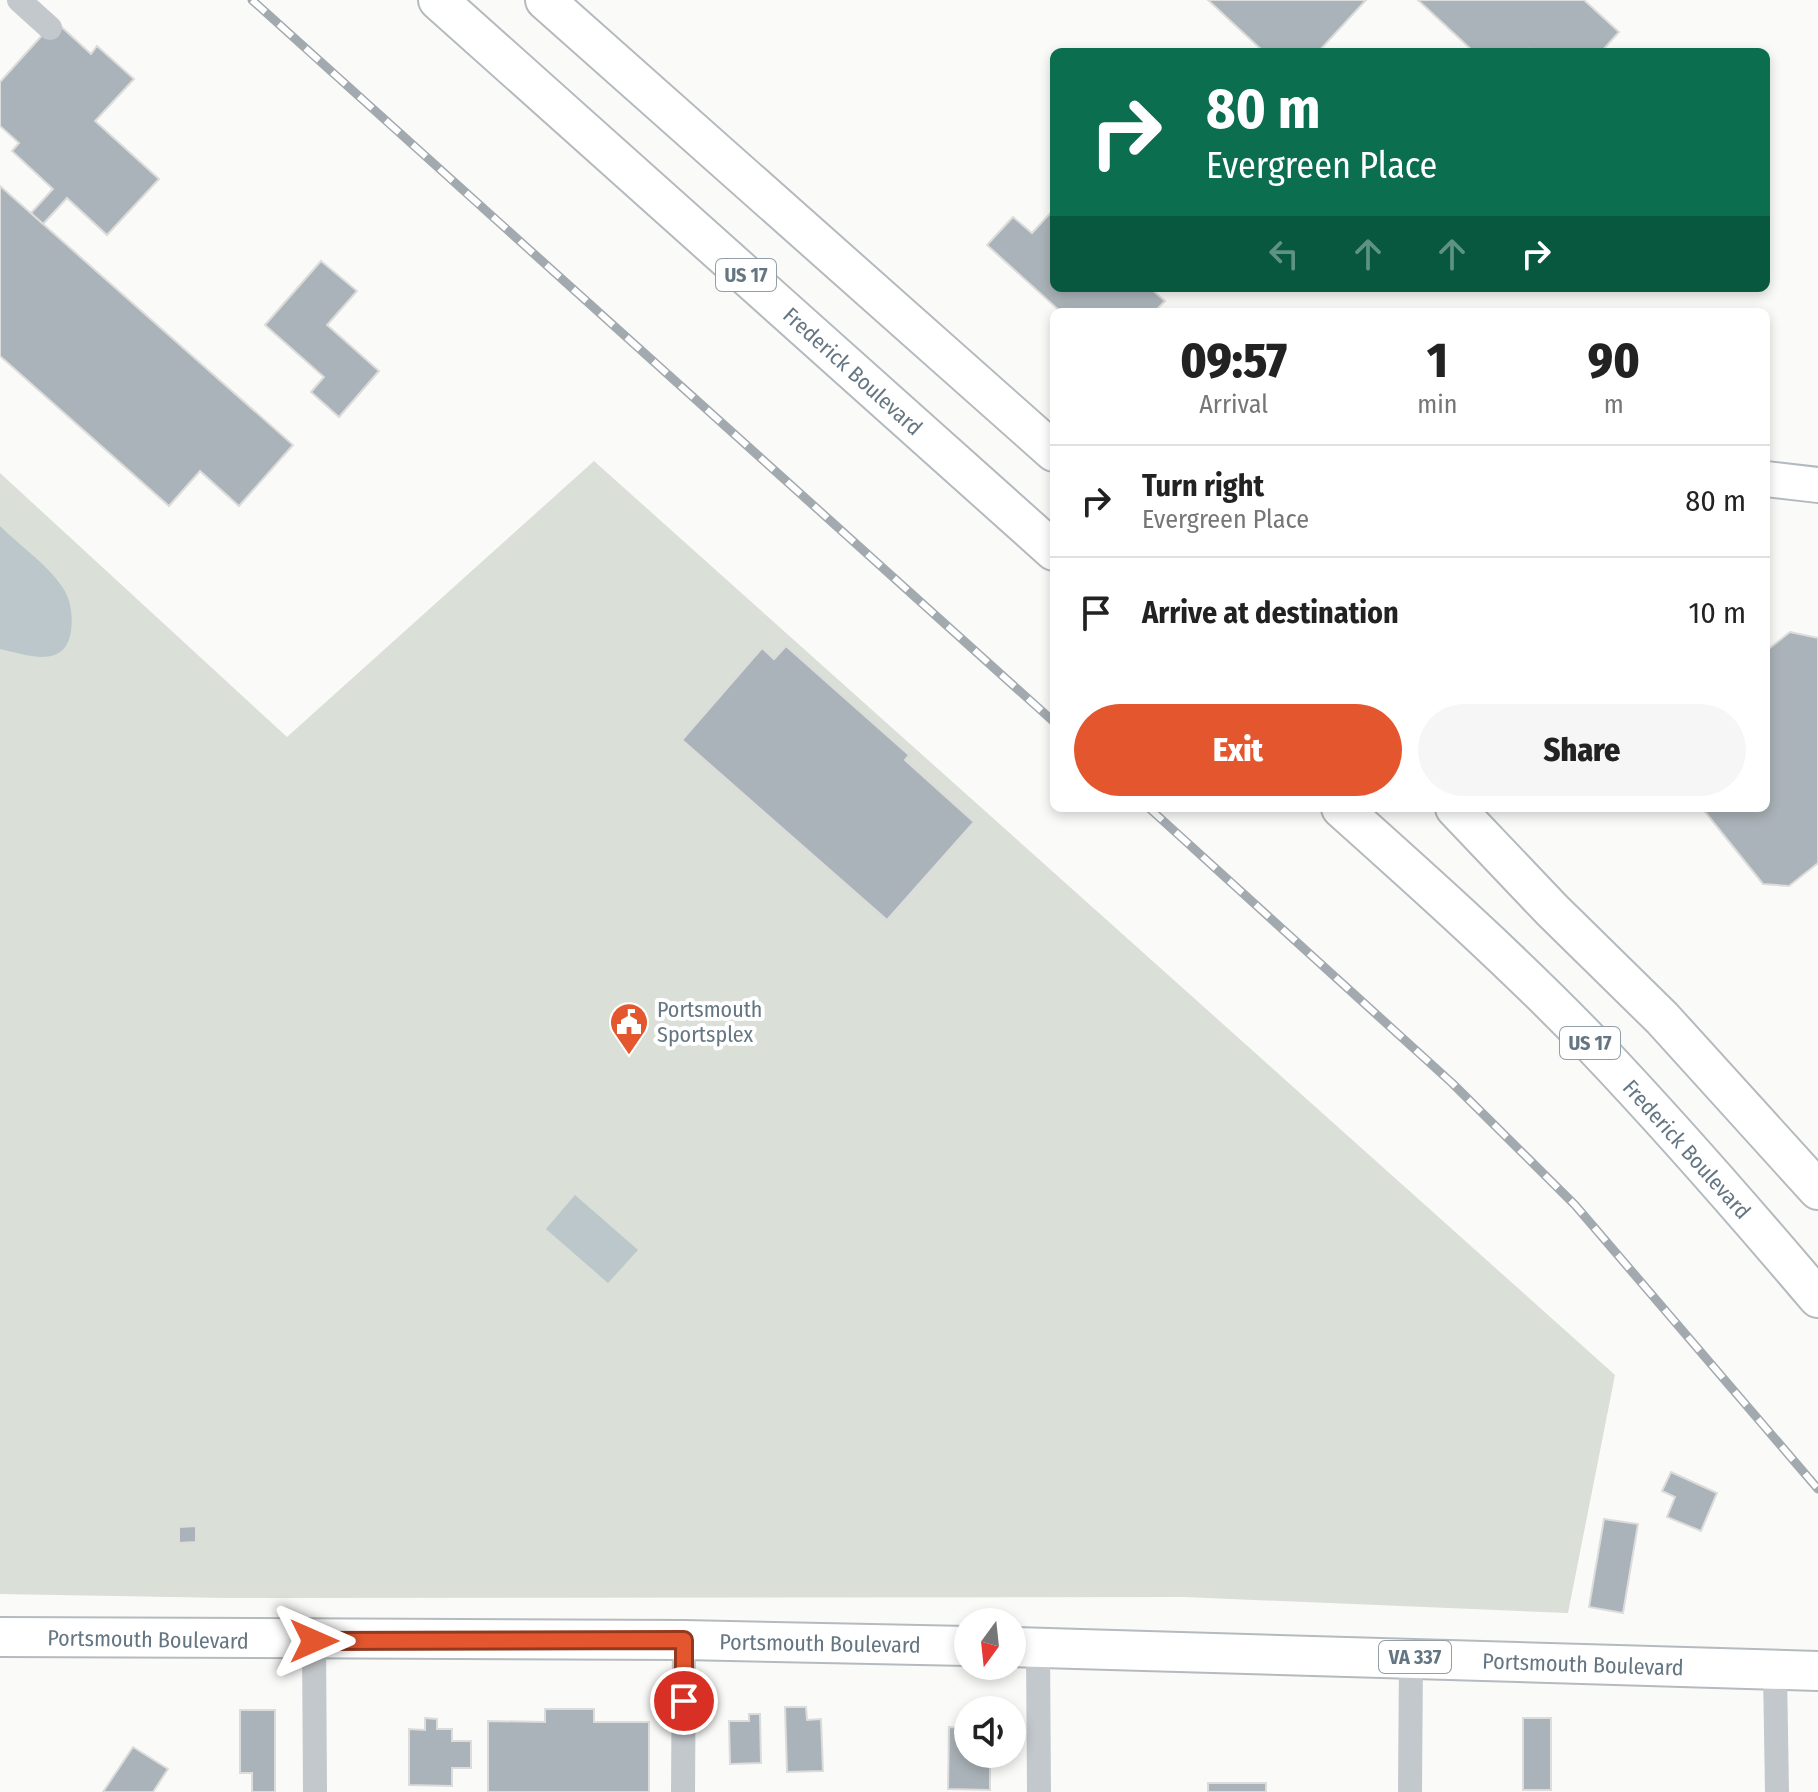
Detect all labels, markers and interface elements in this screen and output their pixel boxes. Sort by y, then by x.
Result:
text: 80 m [1206,76,1321,143]
icon: right [1074,80,1178,184]
text: Evergreen Place [1206,144,1437,188]
icon: left [1262,232,1306,276]
icon: ahead [1346,232,1390,276]
icon: ahead [1430,232,1474,276]
icon: right [1514,232,1558,276]
road number: US 17 [716,259,776,291]
street label: Frederick Boulevard [777,302,928,441]
text: 09:57 [1180,332,1287,390]
text: 1 [1427,332,1448,390]
text: 90 [1588,332,1640,390]
text: Arrival [1199,389,1268,420]
text: min [1417,389,1458,420]
text: m [1604,389,1624,420]
text: Turn right [1142,468,1264,504]
icon: right [1074,479,1118,523]
text: 80 m [1685,483,1746,519]
text: Evergreen Place [1142,504,1309,535]
icon: arrive [1074,591,1118,635]
text: Arrive at destination [1142,595,1399,631]
text: 10 m [1689,595,1746,631]
button: Exit [1074,704,1402,796]
button: Share [1418,704,1746,796]
place label: Portsmouth Sportsplex [657,996,762,1048]
public building icon: Portsmouth Sportsplex [608,1001,650,1056]
road number: US 17 [1560,1027,1620,1059]
street label: Frederick Boulevard [1617,1074,1756,1225]
position arrow [272,1599,356,1683]
north arrow [954,1608,1026,1680]
map controls [954,1608,1026,1768]
street label: Portsmouth Boulevard [47,1624,249,1655]
street label: Portsmouth Boulevard [719,1628,921,1659]
road number: VA 337 [1379,1641,1451,1673]
street label: Portsmouth Boulevard [1482,1647,1684,1682]
pin [650,1667,718,1735]
icon: arrive [662,1679,706,1723]
button: sound [954,1696,1026,1768]

